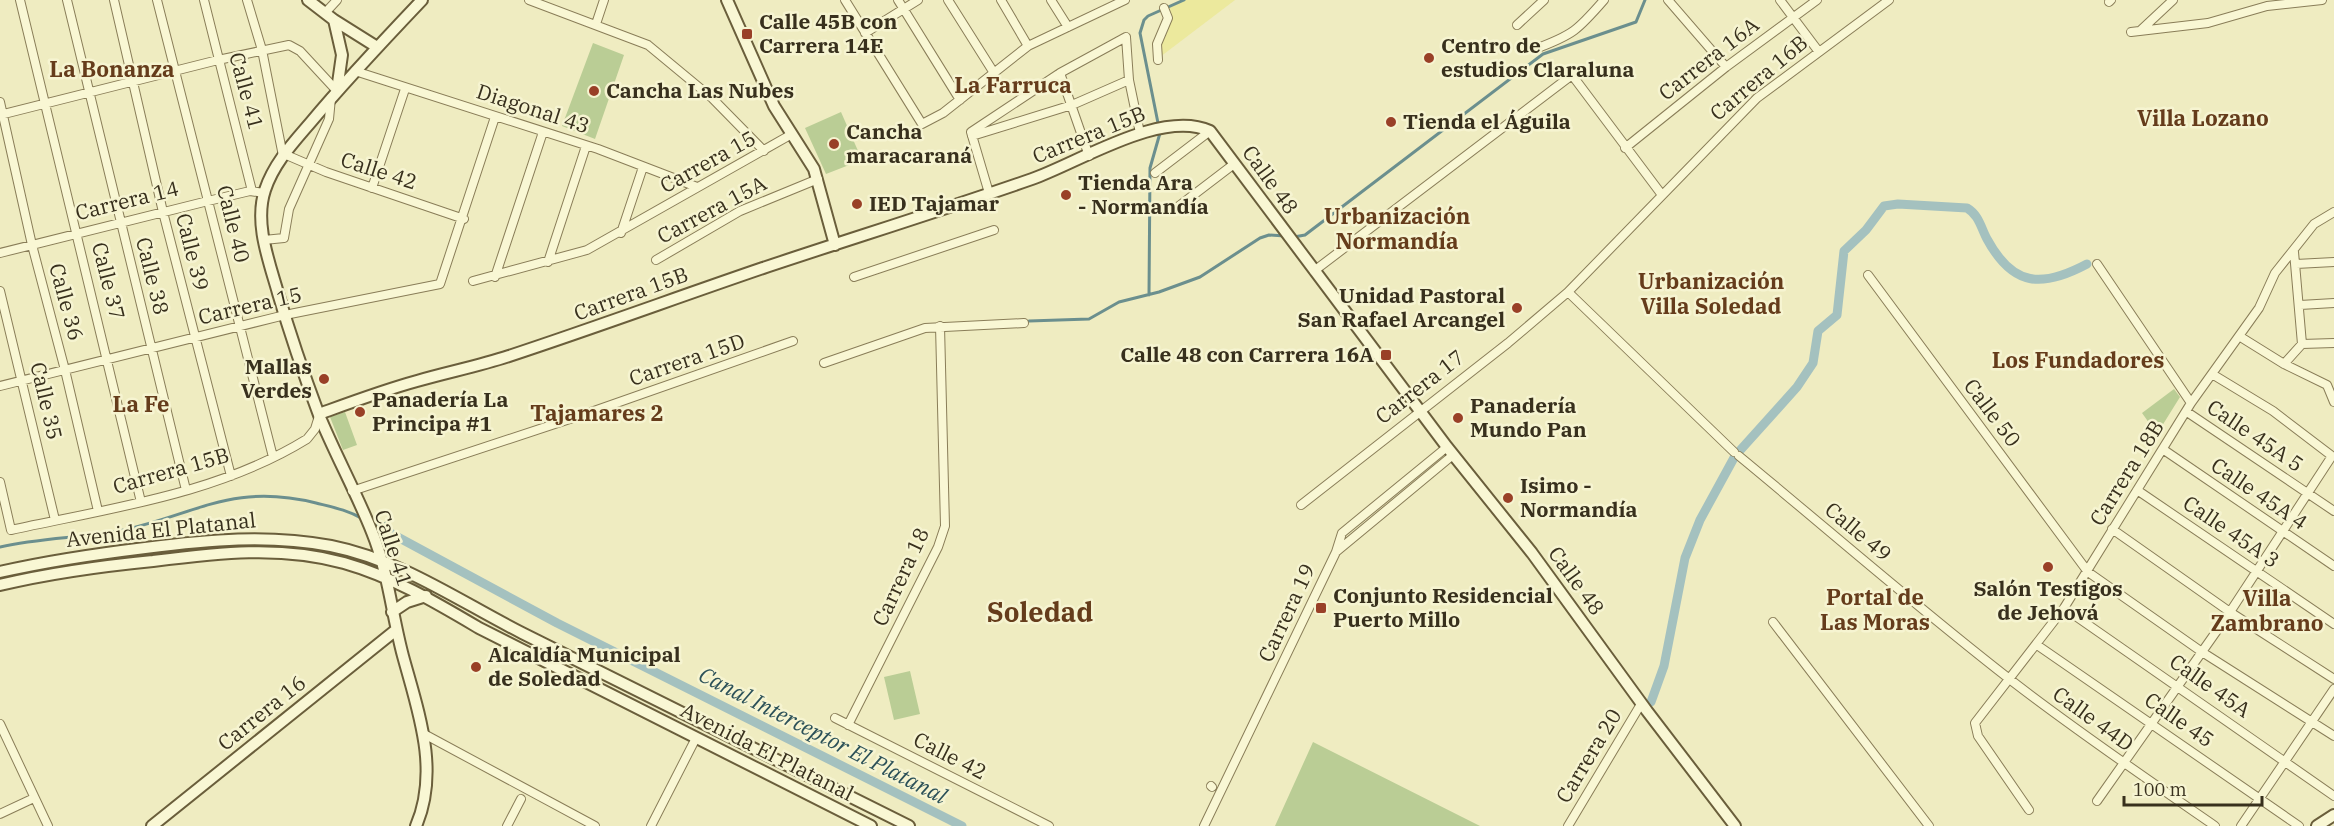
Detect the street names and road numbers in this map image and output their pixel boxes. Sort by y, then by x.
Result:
street label: Carrera 16A [1652,10,1765,106]
street label: Carrera 16B [1704,28,1813,126]
street label: Calle 41 [223,49,271,132]
street label: Diagonal 43 [473,77,593,139]
street label: Carrera 15B [1028,99,1149,169]
street label: Carrera 15 [655,123,760,199]
street label: Calle 48 [1236,139,1305,220]
street label: Calle 42 [337,145,421,196]
street label: Carrera 15A [652,168,772,250]
street label: Carrera 14 [72,174,181,226]
street label: Calle 40 [211,182,257,265]
street label: Calle 39 [170,210,216,293]
street label: Calle 38 [130,234,176,317]
street label: Calle 37 [86,239,132,322]
street label: Carrera 15B [570,259,692,327]
street label: Calle 36 [43,260,91,343]
street label: Carrera 15 [195,280,304,331]
street label: Carrera 15D [625,326,748,392]
street label: Carrera 17 [1369,343,1470,430]
street label: Calle 35 [24,359,69,442]
street label: Calle 50 [1958,372,2028,452]
street label: Calle 45A 5 [2202,393,2309,478]
street label: Carrera 18B [2083,414,2170,531]
street label: Carrera 15B [109,440,232,500]
street label: Calle 45A 4 [2206,451,2313,536]
street label: Calle 45A 3 [2178,489,2285,574]
street label: Calle 49 [1819,495,1898,567]
street label: Avenida El Platanal [65,505,257,553]
street label: Calle 41 [368,506,419,590]
street label: Carrera 18 [865,523,935,630]
street label: Calle 48 [1542,540,1611,621]
street label: Carrera 19 [1251,559,1321,666]
street label: Calle 45A [2165,649,2255,723]
street label: Carrera 16 [212,668,311,756]
street label: Calle 44D [2047,679,2140,757]
street label: Calle 45 [2139,687,2219,753]
street label: Avenida El Platanal [676,695,859,807]
street label: Carrera 20 [1549,703,1627,808]
street label: Calle 42 [909,725,992,785]

